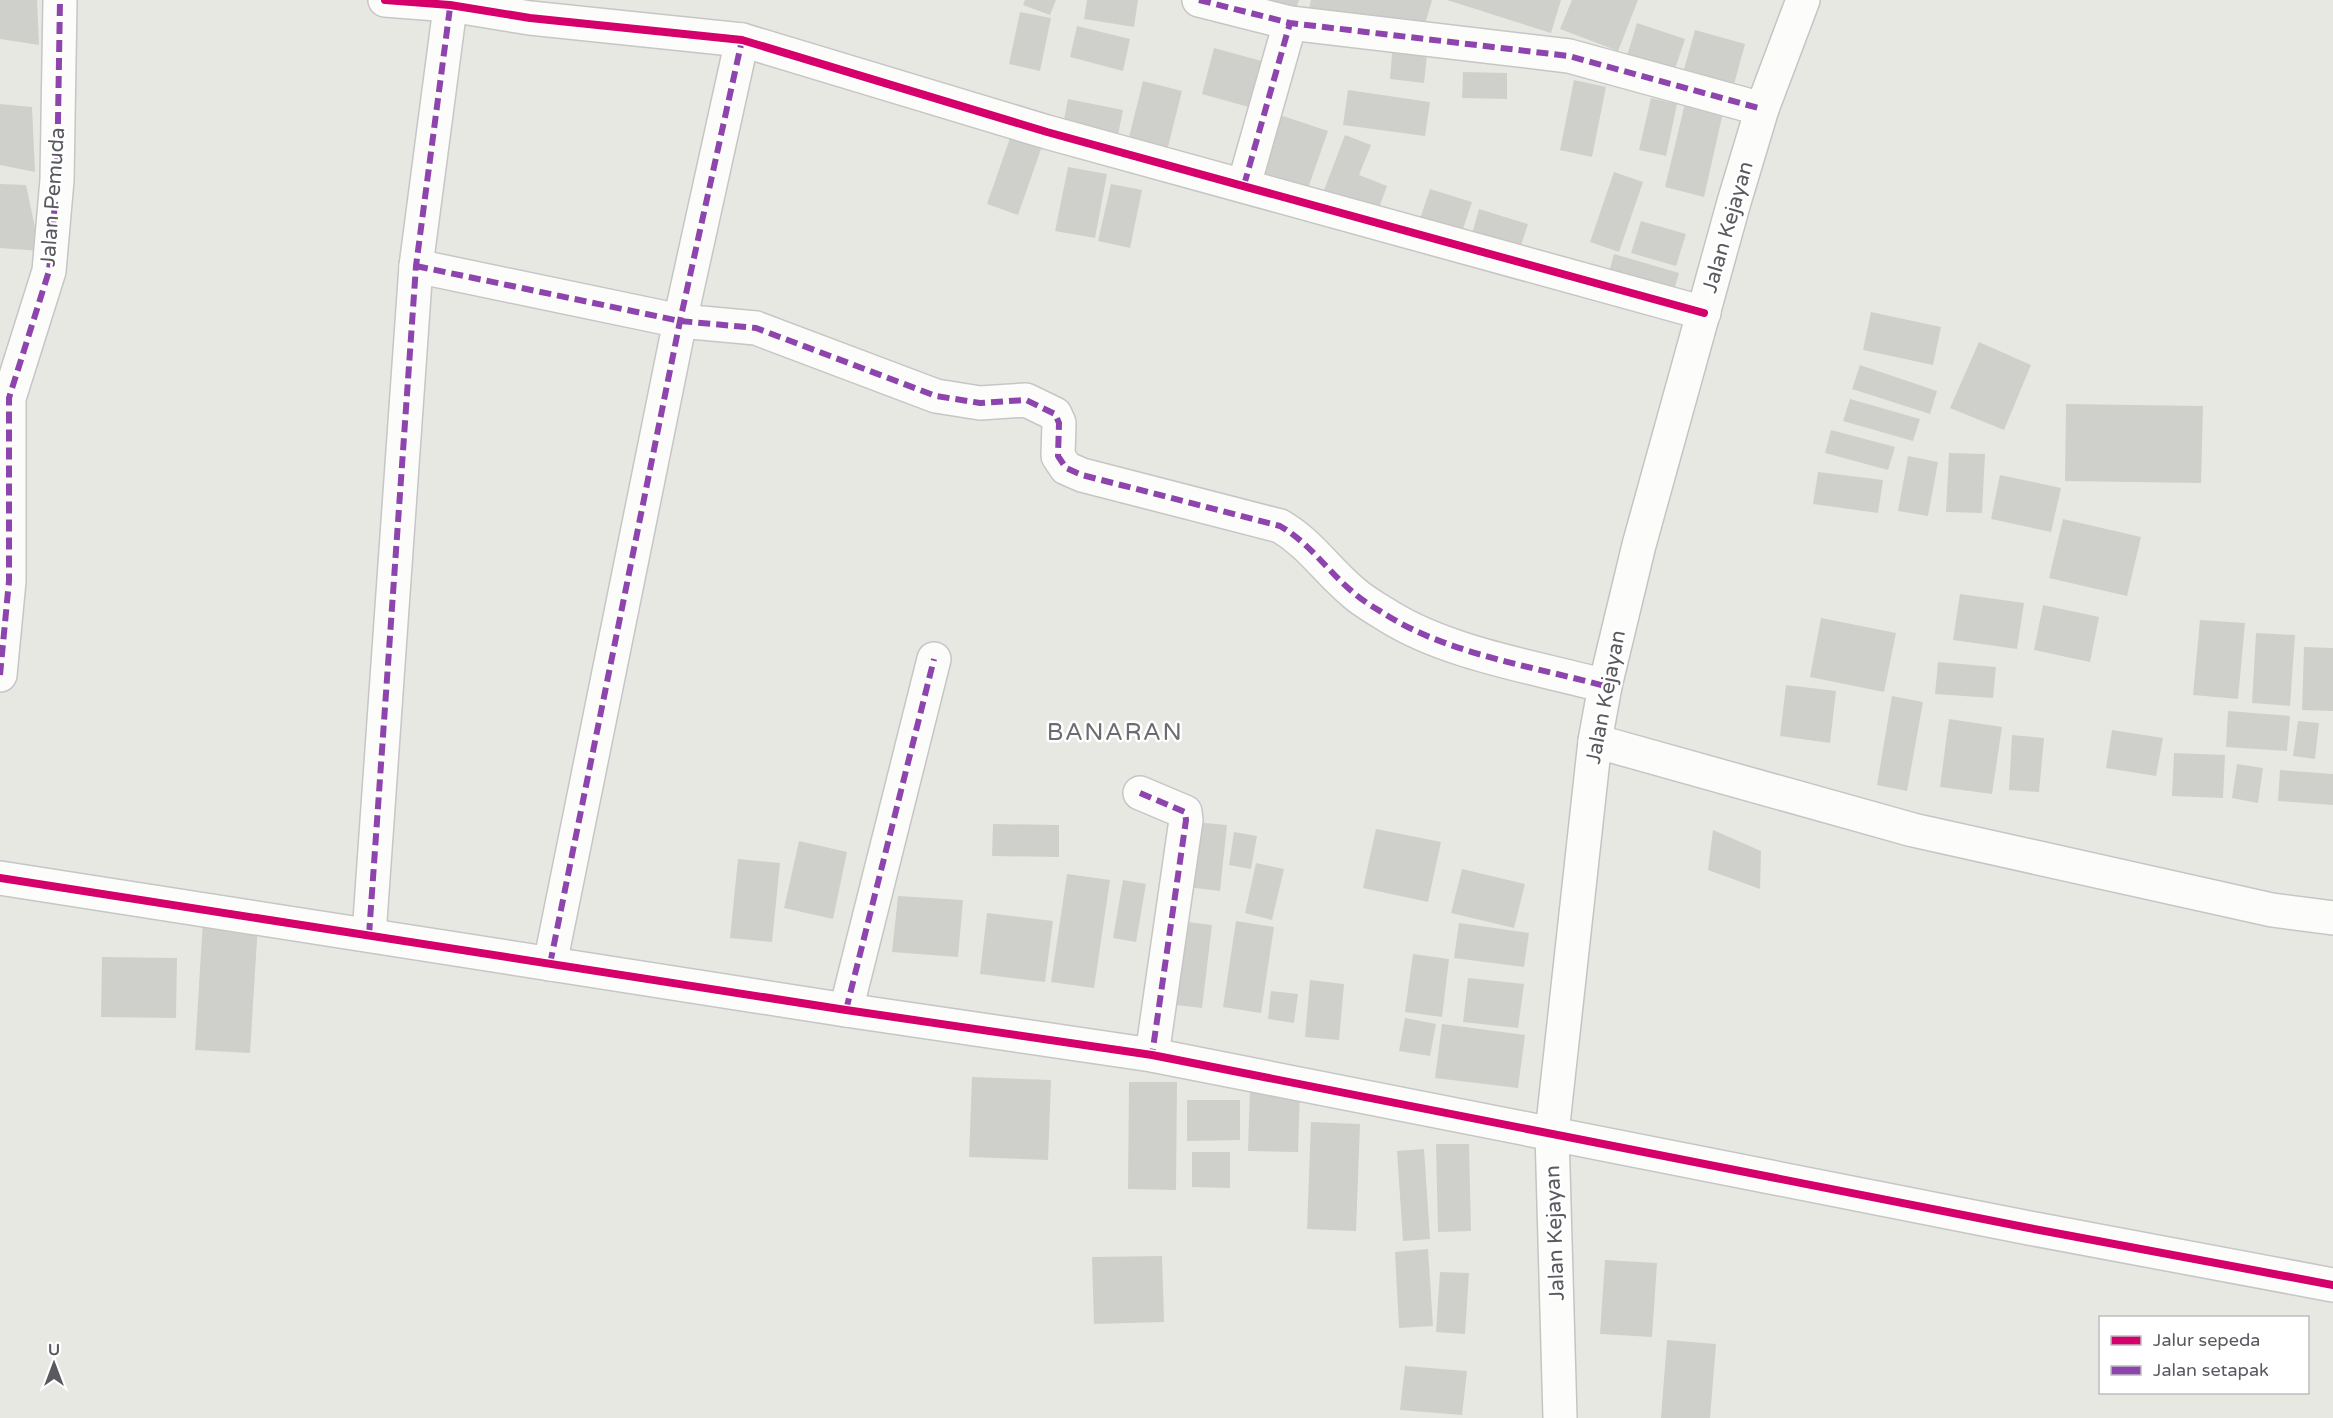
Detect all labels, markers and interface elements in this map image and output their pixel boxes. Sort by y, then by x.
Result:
street label: Jalan Pemuda [36,126,70,268]
street label: Jalan Kejayan [1697,158,1759,296]
street label: Jalan Kejayan [1581,628,1631,766]
district label: BANARAN [1047,718,1183,747]
street label: Jalan Kejayan [1540,1165,1570,1301]
legend [2099,1316,2309,1394]
text: Jalur sepeda [2153,1329,2260,1351]
north arrow [24,1334,84,1394]
text: U [48,1340,60,1360]
text: Jalan setapak [2153,1359,2269,1381]

